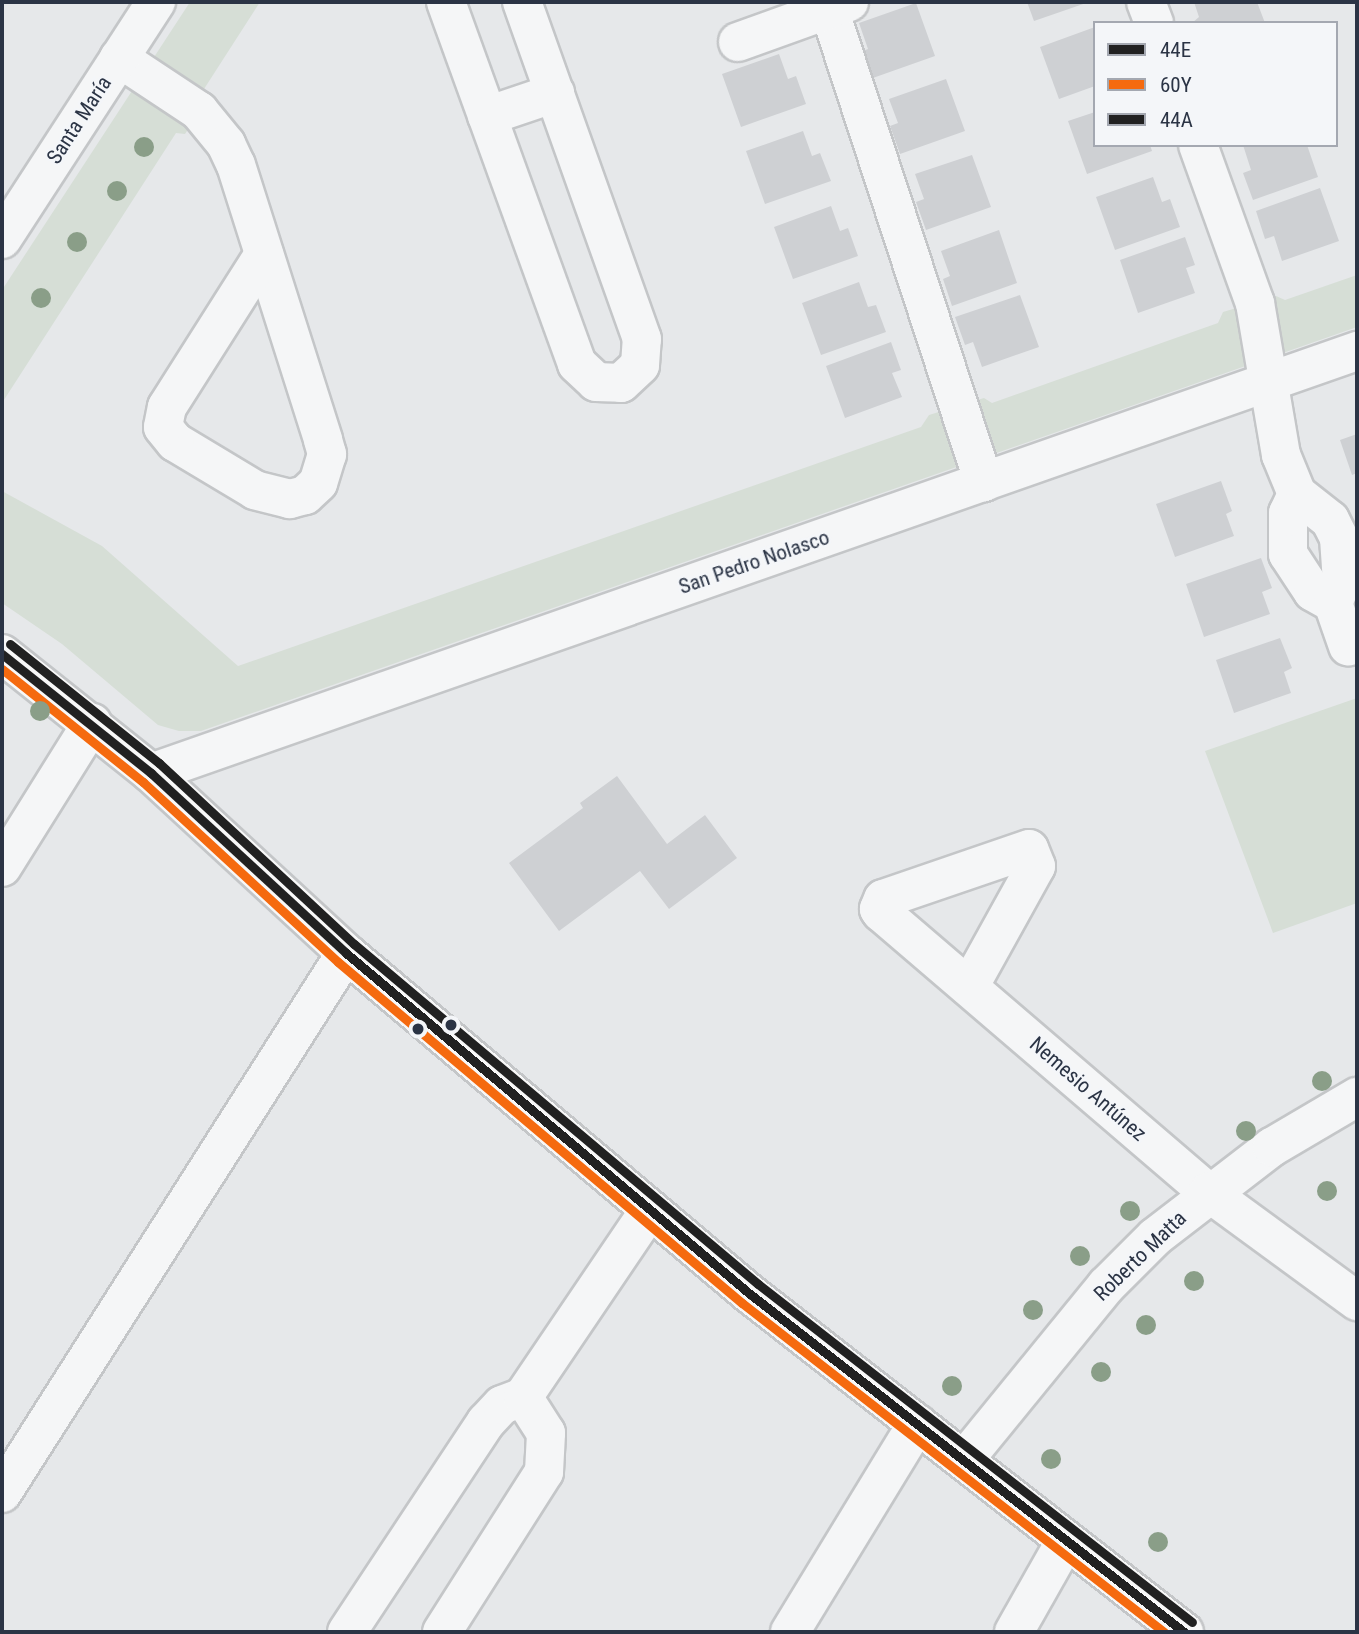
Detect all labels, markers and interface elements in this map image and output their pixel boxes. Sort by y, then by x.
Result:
legend [1093,21,1338,147]
text: 44E [1160,38,1191,62]
street label: Santa María [41,71,117,169]
text: 60Y [1160,73,1192,97]
text: 44A [1160,108,1193,132]
street label: San Pedro Nolasco [675,524,833,600]
unlabelled marker [444,1018,458,1032]
unlabelled marker [411,1022,425,1036]
street label: Nemesio Antúnez [1025,1032,1151,1146]
street label: Roberto Matta [1089,1206,1191,1306]

